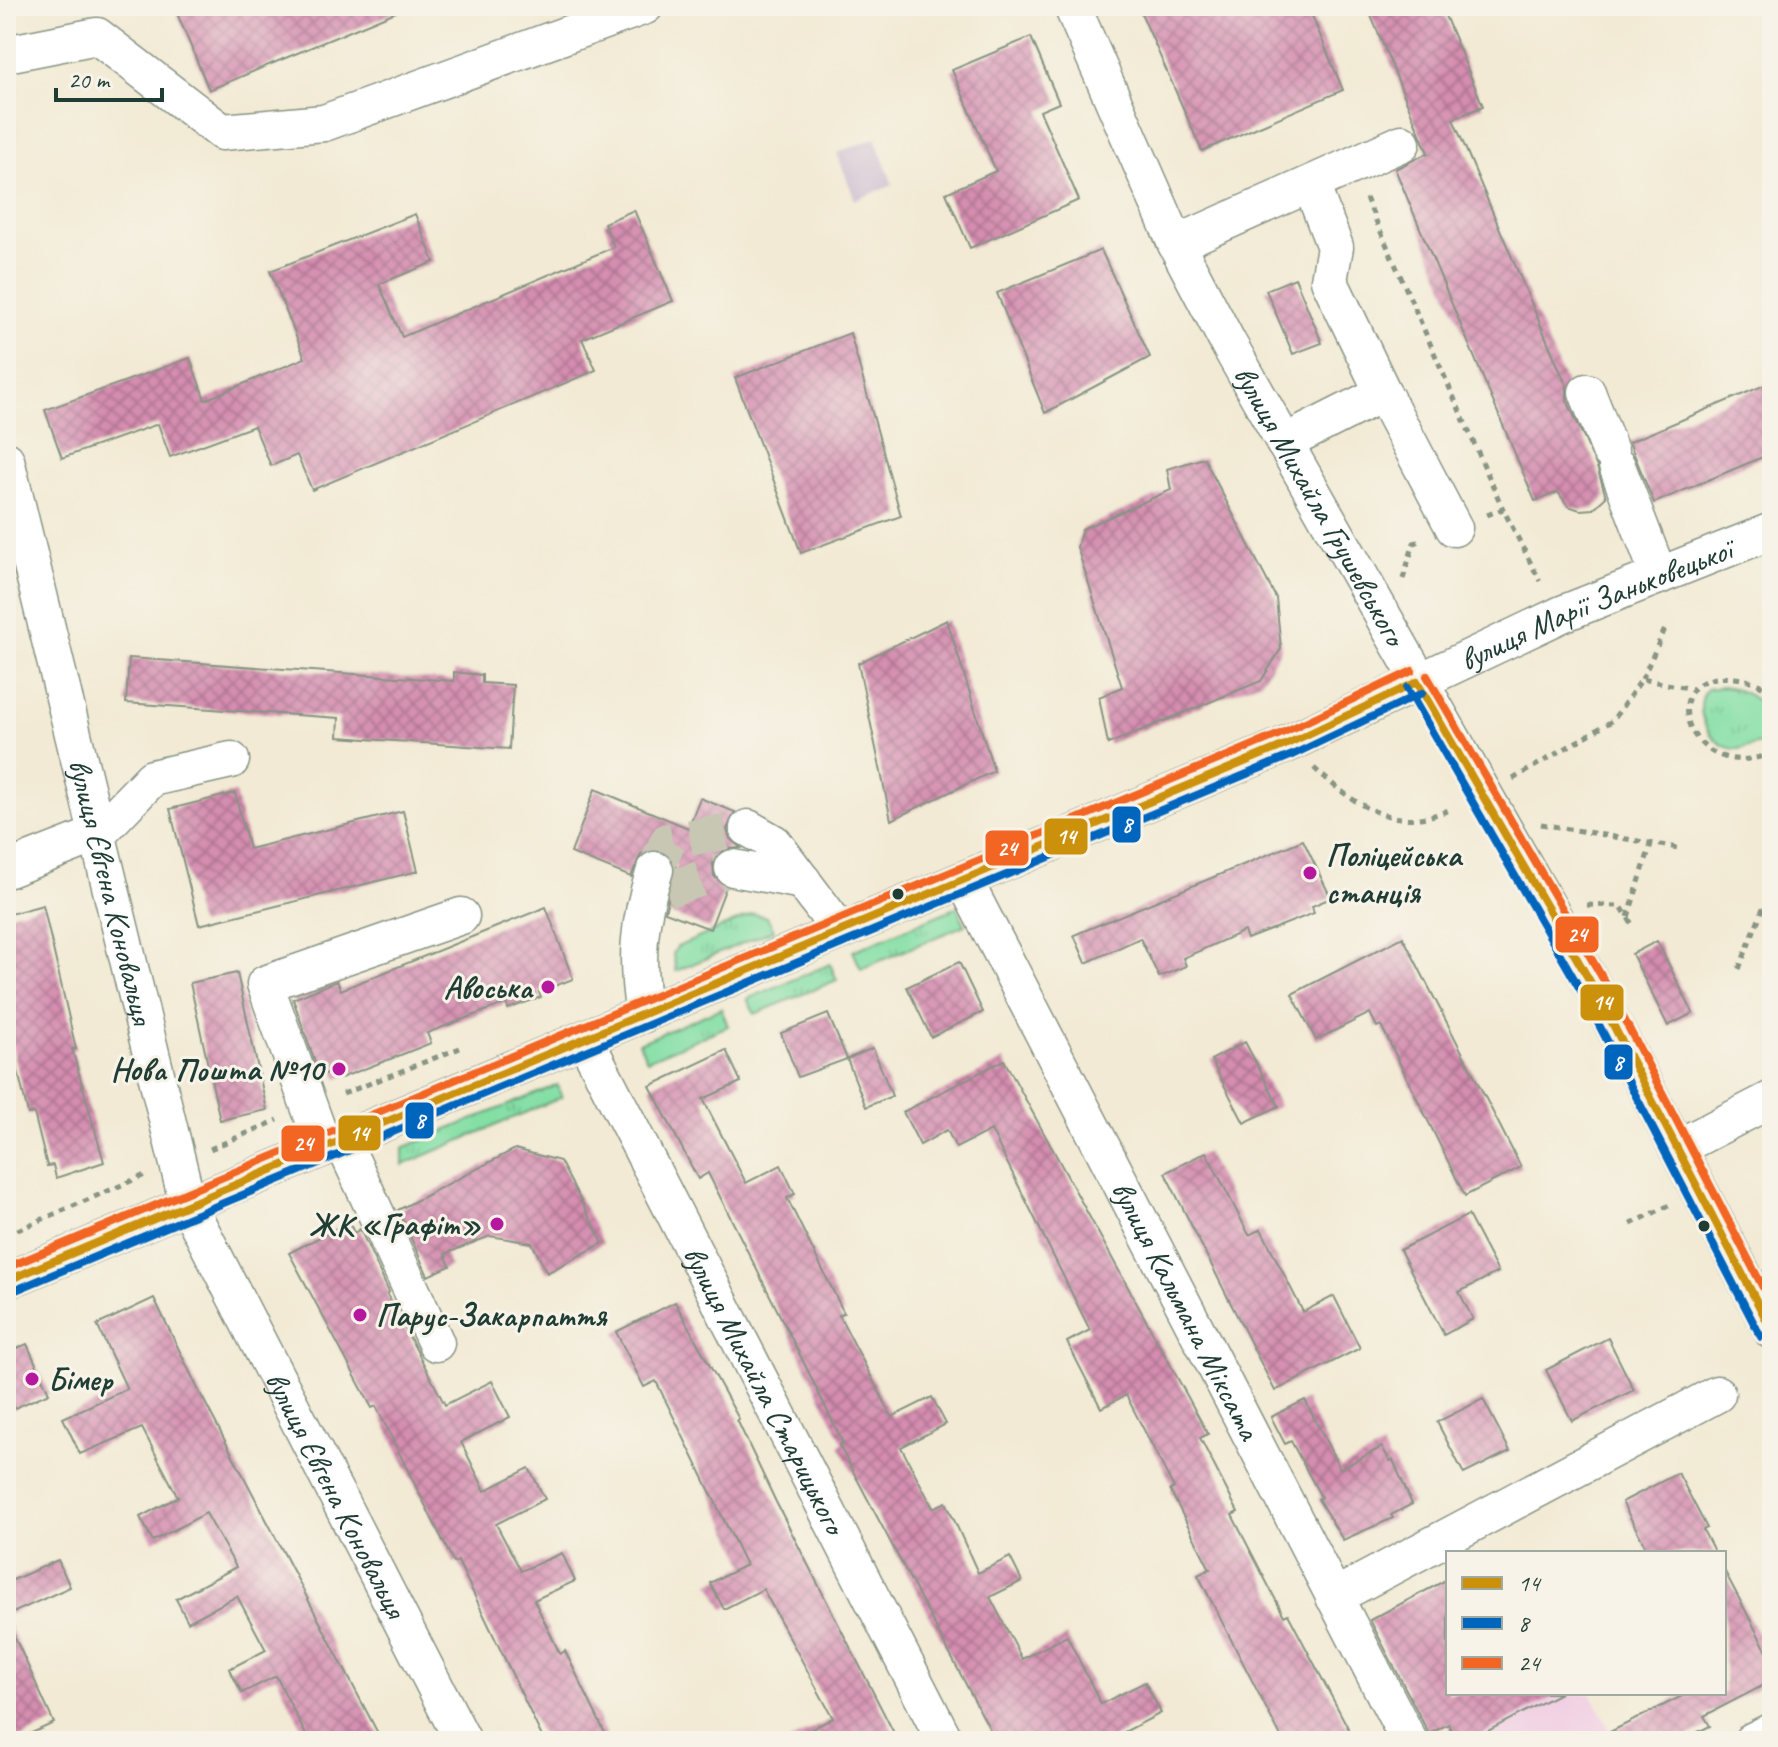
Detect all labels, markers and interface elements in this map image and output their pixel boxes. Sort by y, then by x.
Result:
scale bar [56,52,162,102]
text: 20 m [68,65,111,95]
street label: вулиця Михайла Грушевського [1224,358,1417,655]
street label: вулиця Марії Заньковецької [1453,526,1743,680]
street label: вулиця Євгена Коновальця [59,755,164,1030]
line badge: 8 [1111,805,1142,844]
text: 8 [1122,811,1135,839]
line badge: 14 [1043,817,1089,856]
text: 14 [1056,823,1079,851]
line badge: 24 [984,829,1030,867]
text: 24 [997,835,1020,863]
place label: Поліцейська станція [1326,835,1464,913]
marker: Поліцейська станція [1301,864,1319,882]
unlabelled marker [890,886,906,902]
line badge: 24 [1554,915,1600,954]
text: 24 [1567,921,1590,949]
place label: Авоська [444,967,534,1008]
marker: Авоська [539,978,557,996]
line badge: 14 [1579,983,1625,1022]
text: 14 [1592,989,1615,1017]
line badge: 8 [1603,1043,1634,1081]
place label: Нова Пошта №10 [111,1049,327,1090]
text: 8 [1613,1049,1626,1077]
marker: Нова Пошта №10 [330,1060,348,1078]
line badge: 8 [404,1101,435,1140]
text: 8 [415,1107,428,1135]
line badge: 14 [337,1114,382,1152]
text: 14 [349,1120,372,1148]
line badge: 24 [280,1124,326,1163]
text: 24 [293,1130,316,1158]
street label: вулиця Кальмана Міксата [1102,1174,1271,1448]
place label: ЖК «Графіт» [309,1204,481,1245]
marker: ЖК «Графіт» [488,1215,506,1233]
unlabelled marker [1696,1218,1712,1234]
street label: вулиця Михайла Старицького [674,1239,857,1544]
place label: Парус-Закарпаття [376,1295,609,1336]
marker: Парус-Закарпаття [351,1306,369,1324]
place label: Бімер [48,1359,114,1400]
street label: вулиця Євгена Коновальця [256,1364,418,1626]
marker: Бімер [23,1370,41,1388]
legend [1446,1551,1726,1695]
text: 14 [1518,1568,1542,1598]
text: 8 [1518,1608,1531,1638]
text: 24 [1518,1648,1542,1678]

